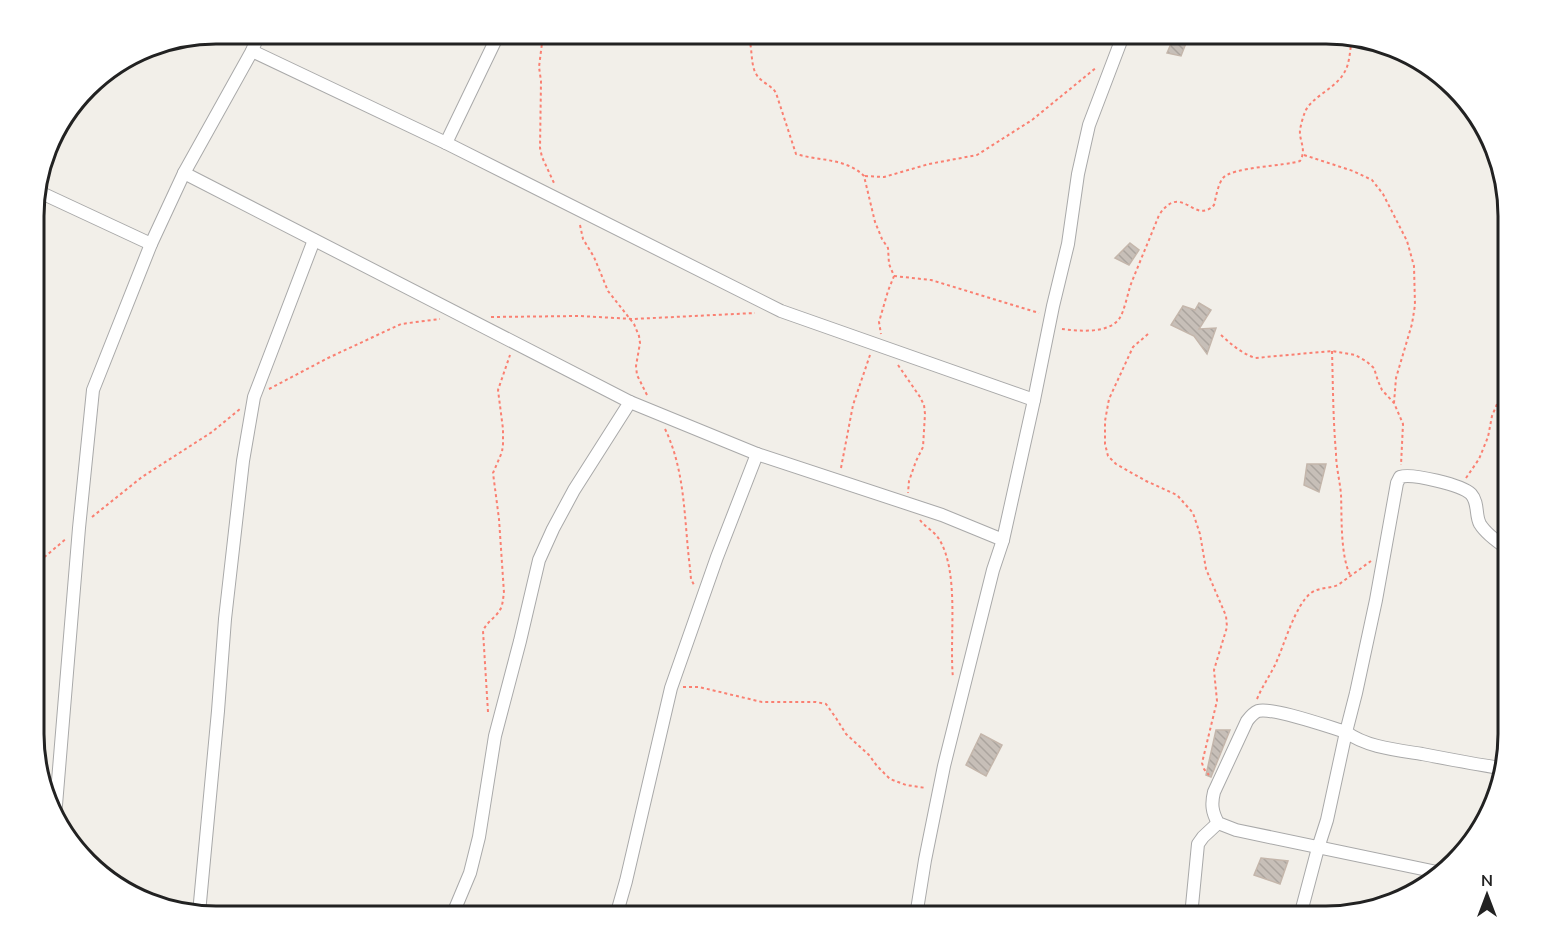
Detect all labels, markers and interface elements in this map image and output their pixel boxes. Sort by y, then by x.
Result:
north arrow [1457,865,1517,925]
text: N [1481,870,1493,892]

